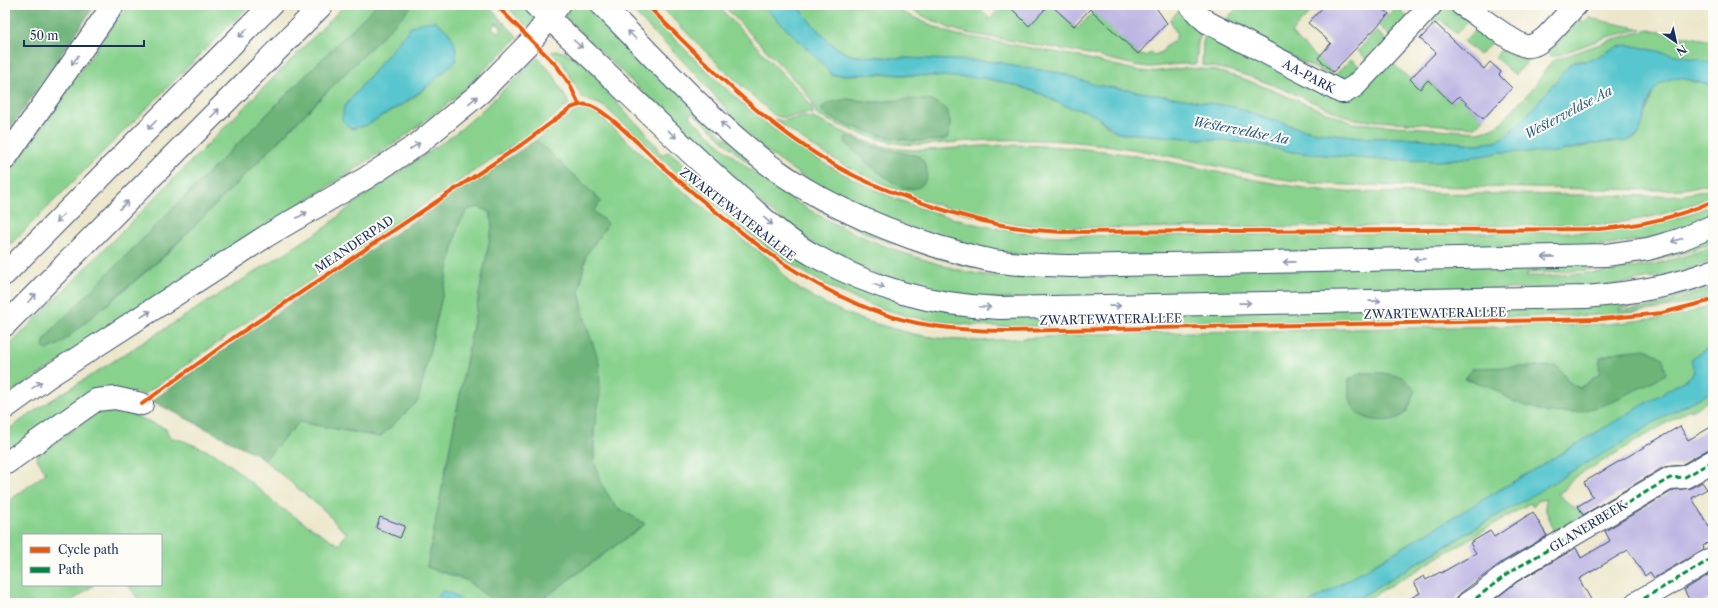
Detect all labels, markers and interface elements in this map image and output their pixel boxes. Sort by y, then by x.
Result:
scale bar [24,22,144,48]
north arrow [1656,22,1696,62]
text: 50 m [30,28,59,43]
one-way arrow [238,28,248,38]
one-way arrow [627,30,637,40]
one-way arrow [573,39,583,48]
text: N [1673,42,1689,59]
one-way arrow [71,54,79,65]
street label: AA-PARK [1279,55,1338,96]
water label: Westerveldse Aa [1521,82,1615,142]
one-way arrow [467,96,478,105]
one-way arrow [210,108,220,118]
water label: Westerveldse Aa [1192,113,1291,147]
one-way arrow [147,120,157,130]
one-way arrow [720,122,730,131]
one-way arrow [667,129,677,139]
one-way arrow [409,142,420,150]
street label: ZWARTEWATERALLEE [677,164,799,264]
one-way arrow [119,200,129,210]
one-way arrow [296,211,307,219]
street label: MEANDERPAD [312,212,396,276]
one-way arrow [56,213,65,223]
one-way arrow [762,217,773,226]
one-way arrow [1670,237,1683,244]
one-way arrow [1542,253,1555,260]
one-way arrow [1413,255,1426,263]
one-way arrow [1283,258,1296,266]
one-way arrow [873,283,886,290]
one-way arrow [27,293,37,303]
one-way arrow [1368,297,1381,305]
one-way arrow [1238,299,1251,307]
one-way arrow [1108,302,1121,310]
one-way arrow [978,303,991,311]
street label: ZWARTEWATERALLEE [1364,304,1506,322]
one-way arrow [140,310,151,318]
street label: ZWARTEWATERALLEE [1040,310,1182,328]
one-way arrow [31,381,42,389]
street label: GLANERBEEK [1547,497,1630,555]
legend [22,534,162,586]
text: Cycle path [58,542,119,557]
text: Path [58,562,84,577]

